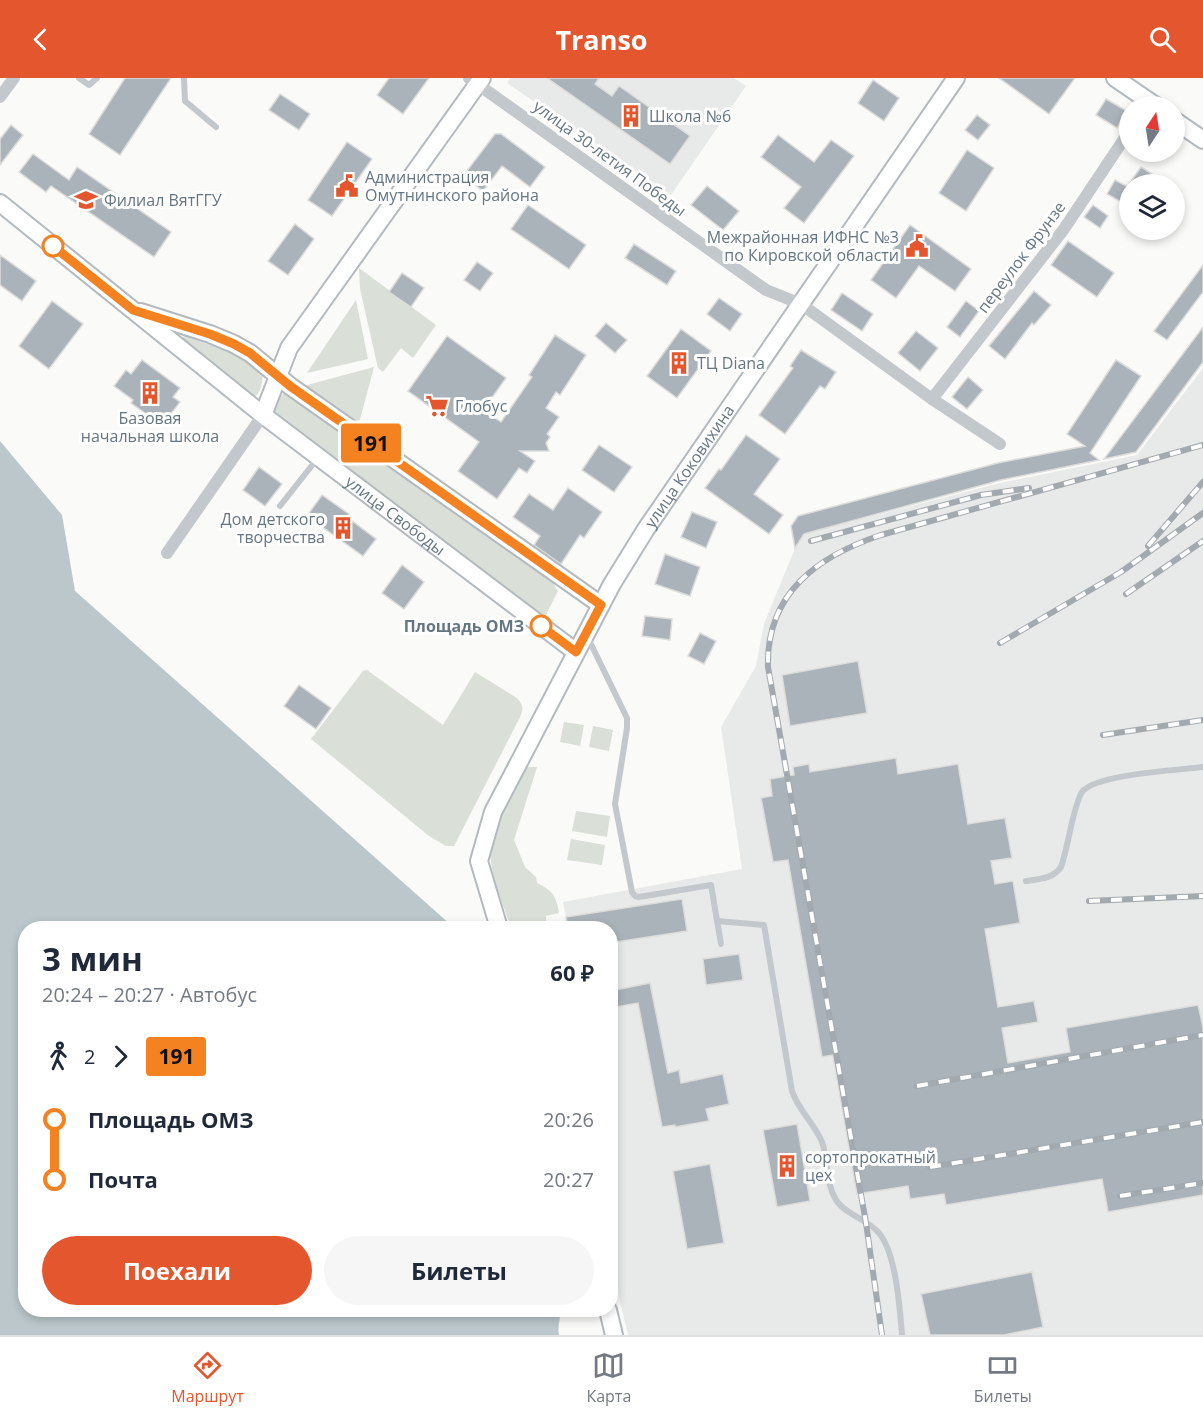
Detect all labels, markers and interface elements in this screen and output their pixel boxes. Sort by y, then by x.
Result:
text: Transo [555,21,648,58]
icon: back [24,23,57,56]
icon: search [1146,23,1179,56]
street label: улица 30-летия Победы [529,95,691,221]
north arrow [1119,96,1185,162]
map controls [1119,96,1185,240]
building icon: Школа №6 [618,103,644,129]
place label: Школа №6 [649,105,731,127]
place label: Администрация Омутнинского района [365,166,539,206]
public building icon: Администрация Омутнинского района [334,173,360,199]
button: layers [1119,174,1185,240]
school or university icon: Филиал ВятГГУ [73,187,99,213]
place label: Филиал ВятГГУ [104,189,222,211]
street label: переулок Фрунзе [972,197,1070,317]
place label: Межрайонная ИФНС №3 по Кировской области [707,226,899,266]
public building icon: Межрайонная ИФНС №3 по Кировской области [904,233,930,259]
unlabelled marker [42,235,64,257]
building icon: ТЦ Diana [666,350,692,376]
place label: ТЦ Diana [697,352,765,374]
building icon: Базовая начальная школа [137,380,163,406]
supermarket icon: Глобус [424,393,450,419]
place label: Глобус [455,395,508,417]
street label: улица Коковихина [639,400,739,532]
place label: Базовая начальная школа [81,407,219,447]
line badge: 191 [336,424,406,463]
text: 191 [353,429,389,457]
street label: улица Свободы [341,470,450,560]
place label: Дом детского творчества [221,508,325,548]
building icon: Дом детского творчества [330,515,356,541]
place label: Площадь ОМЗ [404,615,524,637]
marker: Площадь ОМЗ [530,615,552,637]
text: 3 мин [42,936,143,981]
text: 60 ₽ [550,957,594,987]
text: 20:24 – 20:27 · Автобус [42,981,257,1008]
icon: walk [42,1040,75,1073]
icon: forward [104,1040,137,1073]
text: 191 [158,1042,194,1070]
text: 2 [84,1043,95,1070]
text: Площадь ОМЗ [88,1104,254,1134]
text: 20:26 [543,1106,594,1133]
place label: сортопрокатный цех [805,1146,936,1186]
building icon: сортопрокатный цех [774,1153,800,1179]
text: Почта [88,1164,158,1194]
text: 20:27 [543,1166,594,1193]
button: Поехали [42,1236,312,1305]
button: Билеты [324,1236,594,1305]
tab: Маршрут [171,1349,244,1407]
tab: Карта [586,1349,631,1407]
tab: Билеты [974,1349,1032,1407]

